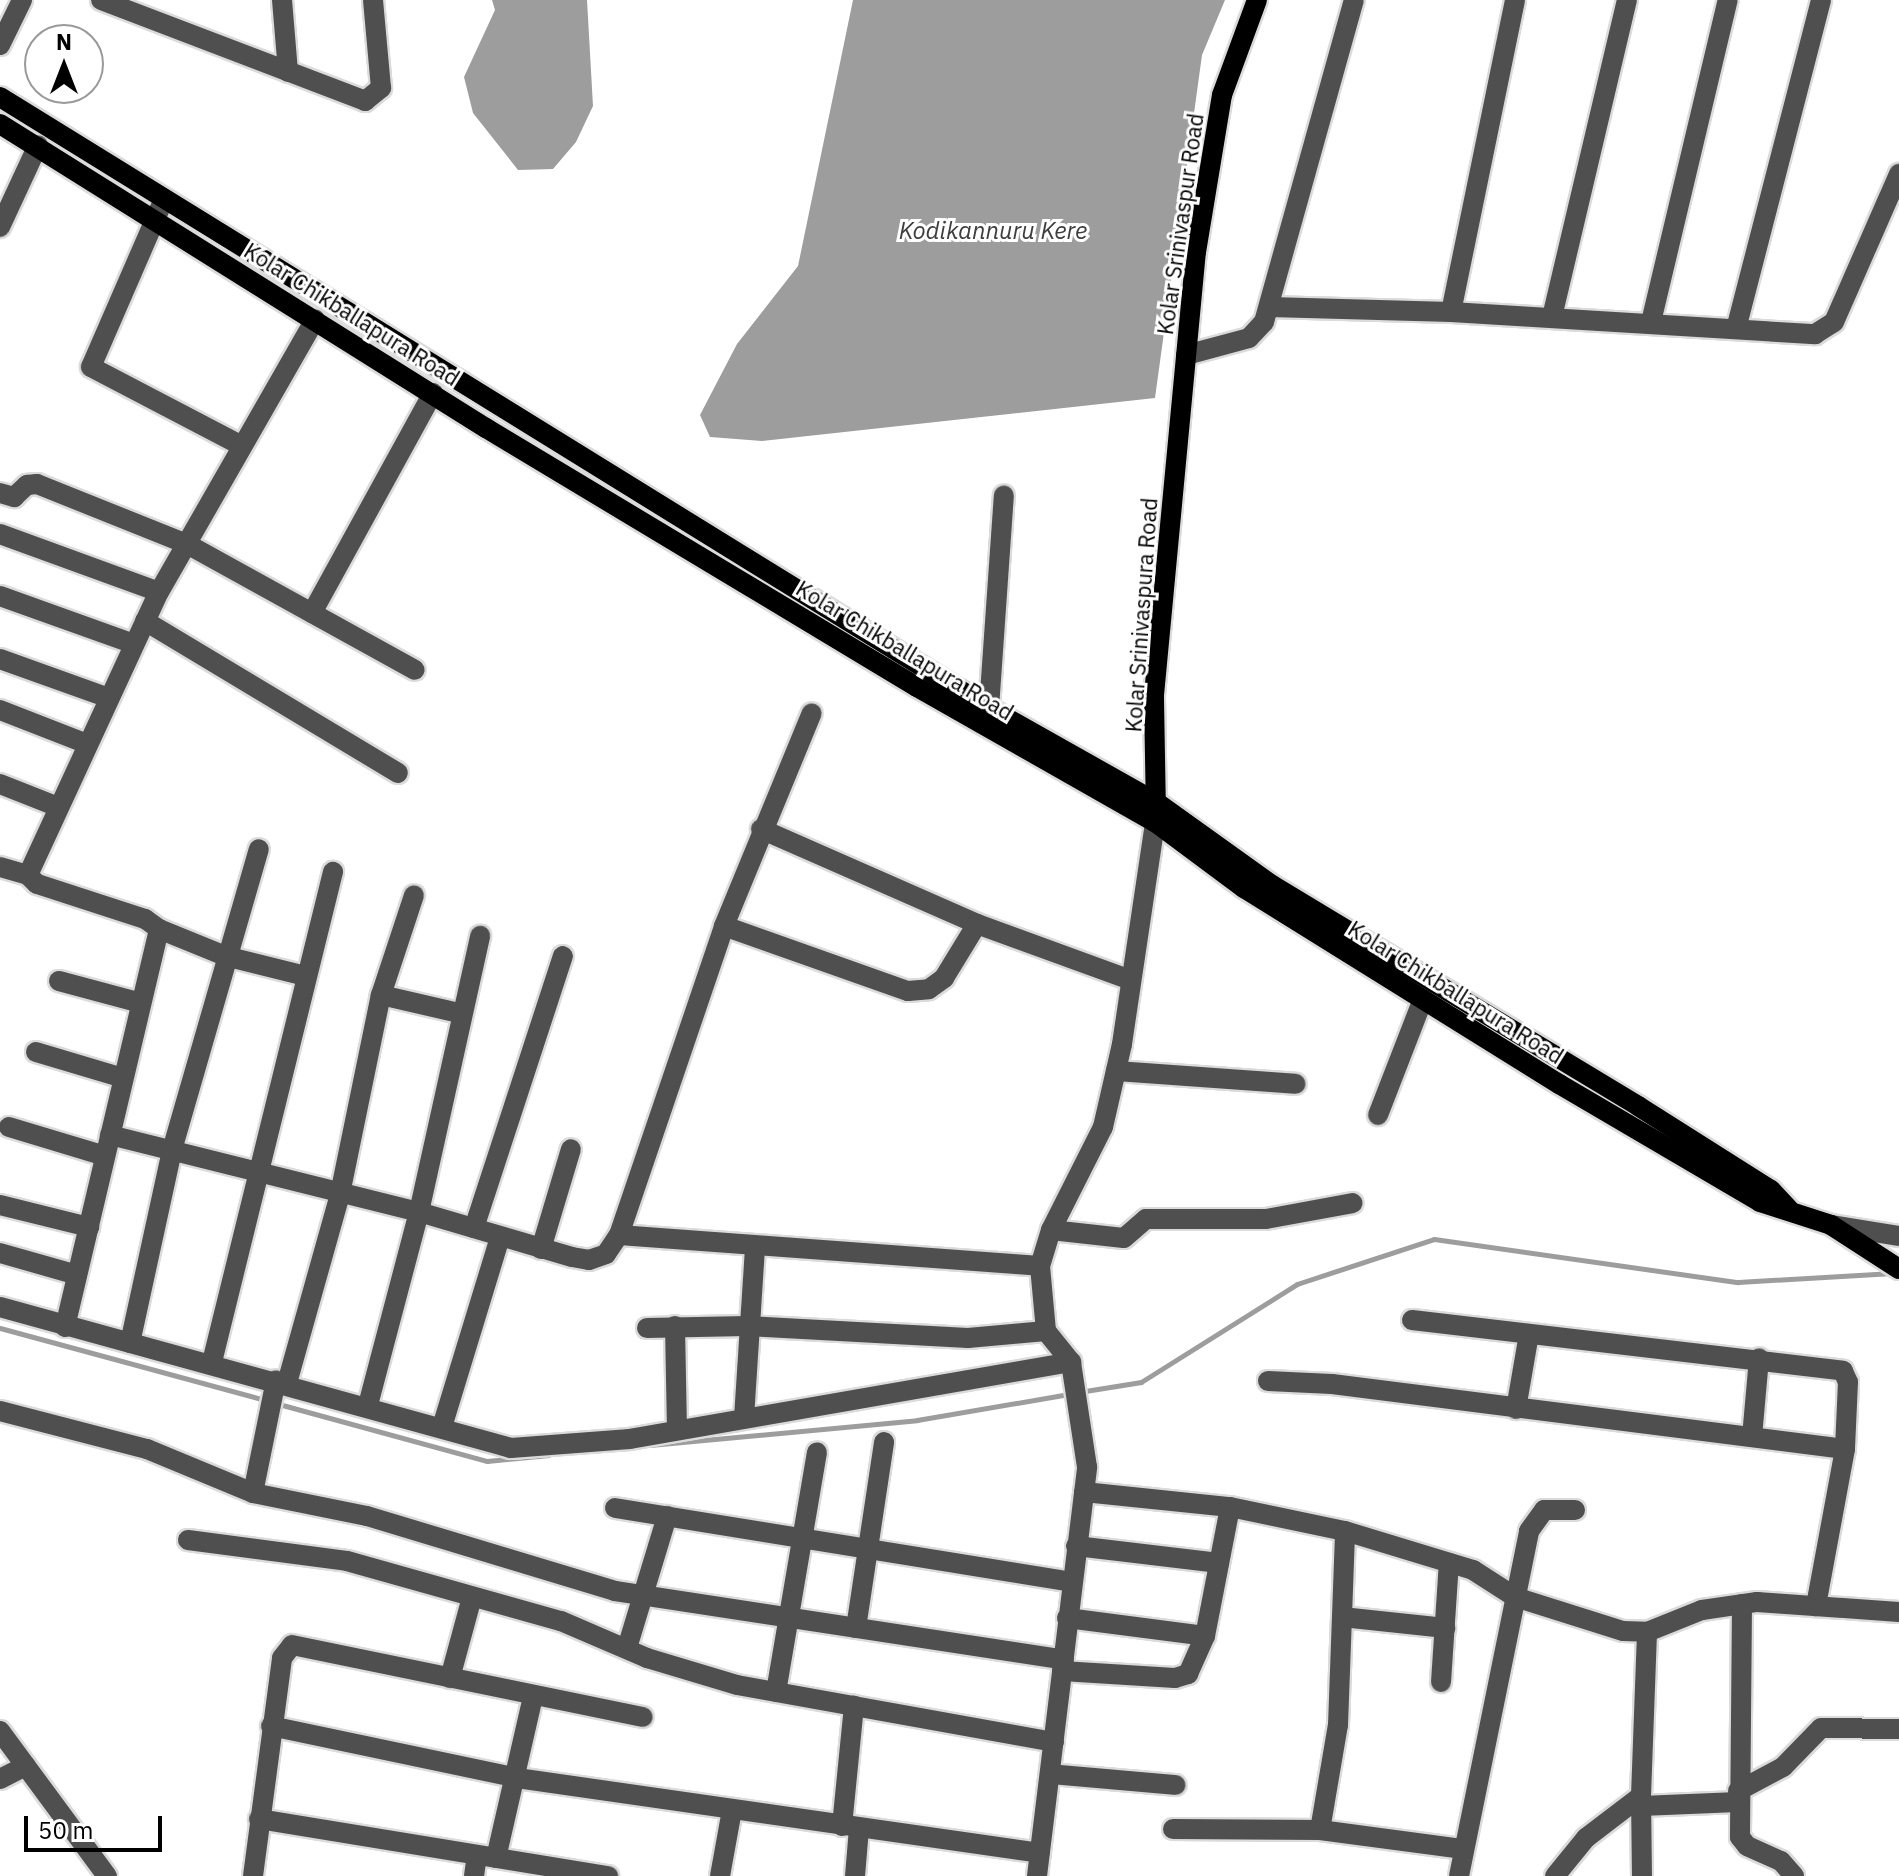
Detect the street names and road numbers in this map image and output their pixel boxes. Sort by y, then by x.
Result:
street label: Kolar Srinivaspur Road [1151,112,1209,336]
street label: Kolar Chikballapura Road [239,237,465,391]
street label: Kolar Srinivaspura Road [1120,497,1162,733]
street label: Kolar Chikballapura Road [792,575,1018,725]
street label: Kolar Chikballapura Road [1343,915,1569,1069]

